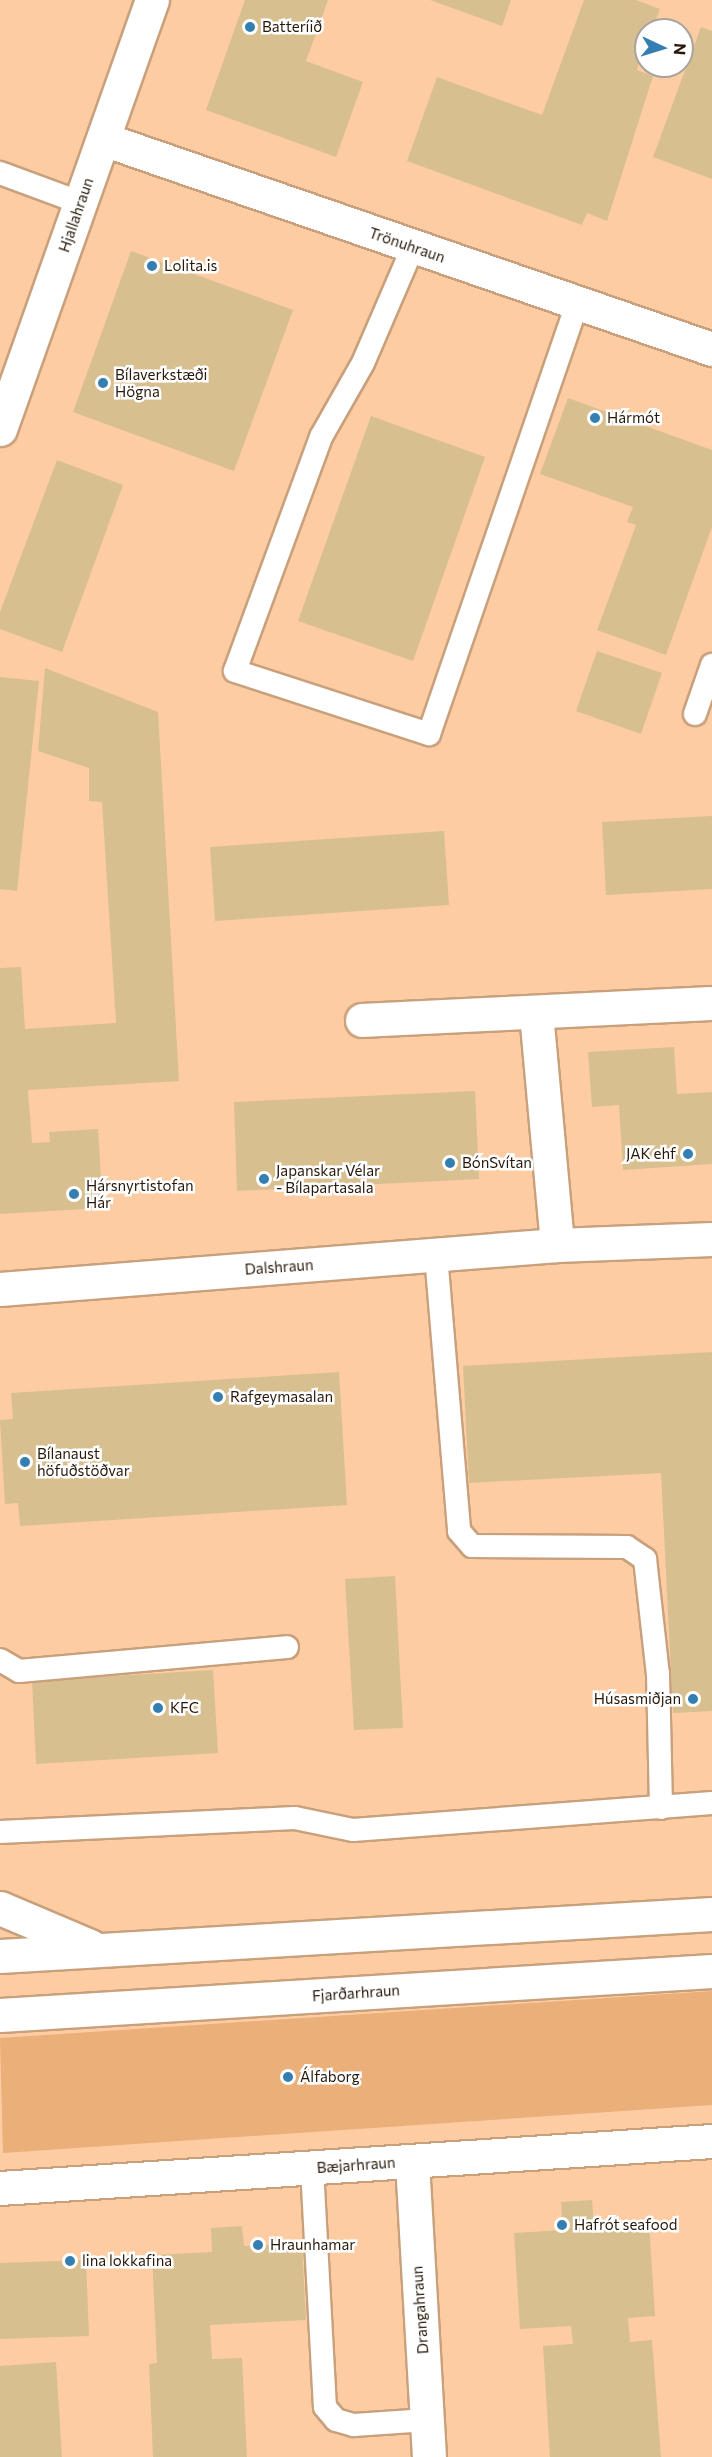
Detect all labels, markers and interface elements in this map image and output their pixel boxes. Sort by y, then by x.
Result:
place label: Batteríið [262,18,322,36]
north arrow [634,18,694,78]
marker: Batteríið [243,20,257,34]
text: N [671,43,690,56]
street label: Hjallahraun [55,175,97,255]
street label: Trönuhraun [367,224,447,266]
place label: Lolita.is [164,257,217,275]
marker: Lolita.is [145,259,159,273]
place label: Bílaverkstæði Högna [115,365,207,400]
marker: Bílaverkstæði Högna [96,376,110,390]
place label: Hármót [607,409,660,427]
marker: Hármót [588,411,602,425]
place label: JAK ehf [626,1145,676,1163]
marker: JAK ehf [681,1147,695,1161]
place label: BónSvítan [462,1154,532,1172]
marker: BónSvítan [443,1156,457,1170]
place label: Japanskar Vélar - Bílapartasala [276,1161,380,1196]
marker: Japanskar Vélar - Bílapartasala [257,1172,271,1186]
place label: Hársnyrtistofan Hár [86,1176,194,1211]
marker: Hársnyrtistofan Hár [67,1187,81,1201]
street label: Dalshraun [244,1256,314,1278]
place label: Rafgeymasalan [230,1388,333,1406]
marker: Rafgeymasalan [211,1390,225,1404]
place label: Bílanaust höfuðstöðvar [37,1444,130,1479]
marker: Bílanaust höfuðstöðvar [18,1455,32,1469]
place label: Húsasmiðjan [594,1690,681,1708]
marker: Húsasmiðjan [686,1692,700,1706]
place label: KFC [170,1699,199,1717]
marker: KFC [151,1701,165,1715]
street label: Fjarðarhraun [311,1981,401,2005]
place label: Álfaborg [300,2068,360,2086]
marker: Álfaborg [281,2070,295,2084]
street label: Bæjarhraun [316,2153,396,2177]
place label: Hafrót seafood [574,2216,677,2234]
marker: Hafrót seafood [555,2218,569,2232]
place label: Hraunhamar [270,2236,355,2254]
marker: Hraunhamar [251,2238,265,2252]
place label: lina lokkafina [82,2252,172,2270]
marker: lina lokkafina [63,2254,77,2268]
street label: Drangahraun [408,2265,432,2355]

